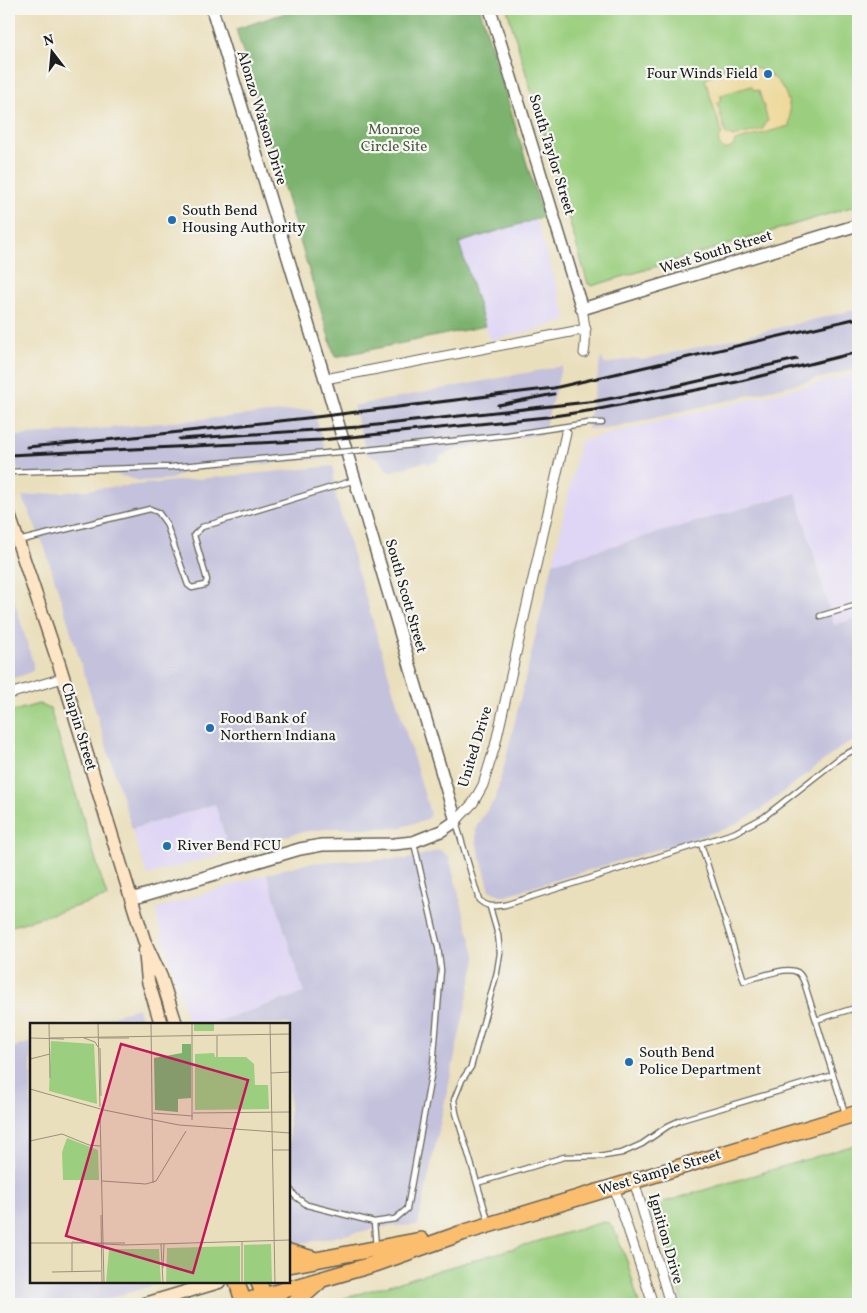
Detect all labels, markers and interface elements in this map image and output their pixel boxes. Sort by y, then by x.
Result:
north arrow [28,28,78,78]
text: N [41,30,56,51]
street label: Alonzo Watson Drive [231,48,291,188]
place label: Four Winds Field [647,64,758,85]
marker: Four Winds Field [762,68,774,80]
street label: South Taylor Street [523,92,579,218]
park label: Monroe Circle Site [361,120,427,158]
place label: South Bend Housing Authority [182,201,305,239]
marker: South Bend Housing Authority [166,214,178,226]
street label: West South Street [657,226,775,280]
street label: South Scott Street [379,537,431,655]
street label: Chapin Street [55,681,101,773]
street label: United Drive [454,704,498,790]
place label: Food Bank of Northern Indiana [220,709,336,747]
marker: Food Bank of Northern Indiana [204,722,216,734]
place label: River Bend FCU [177,836,281,857]
marker: River Bend FCU [161,840,173,852]
inset map [30,1023,290,1283]
place label: South Bend Police Department [639,1043,761,1081]
marker: South Bend Police Department [623,1056,635,1068]
street label: West Sample Street [596,1144,724,1202]
street label: Ignition Drive [642,1192,688,1286]

